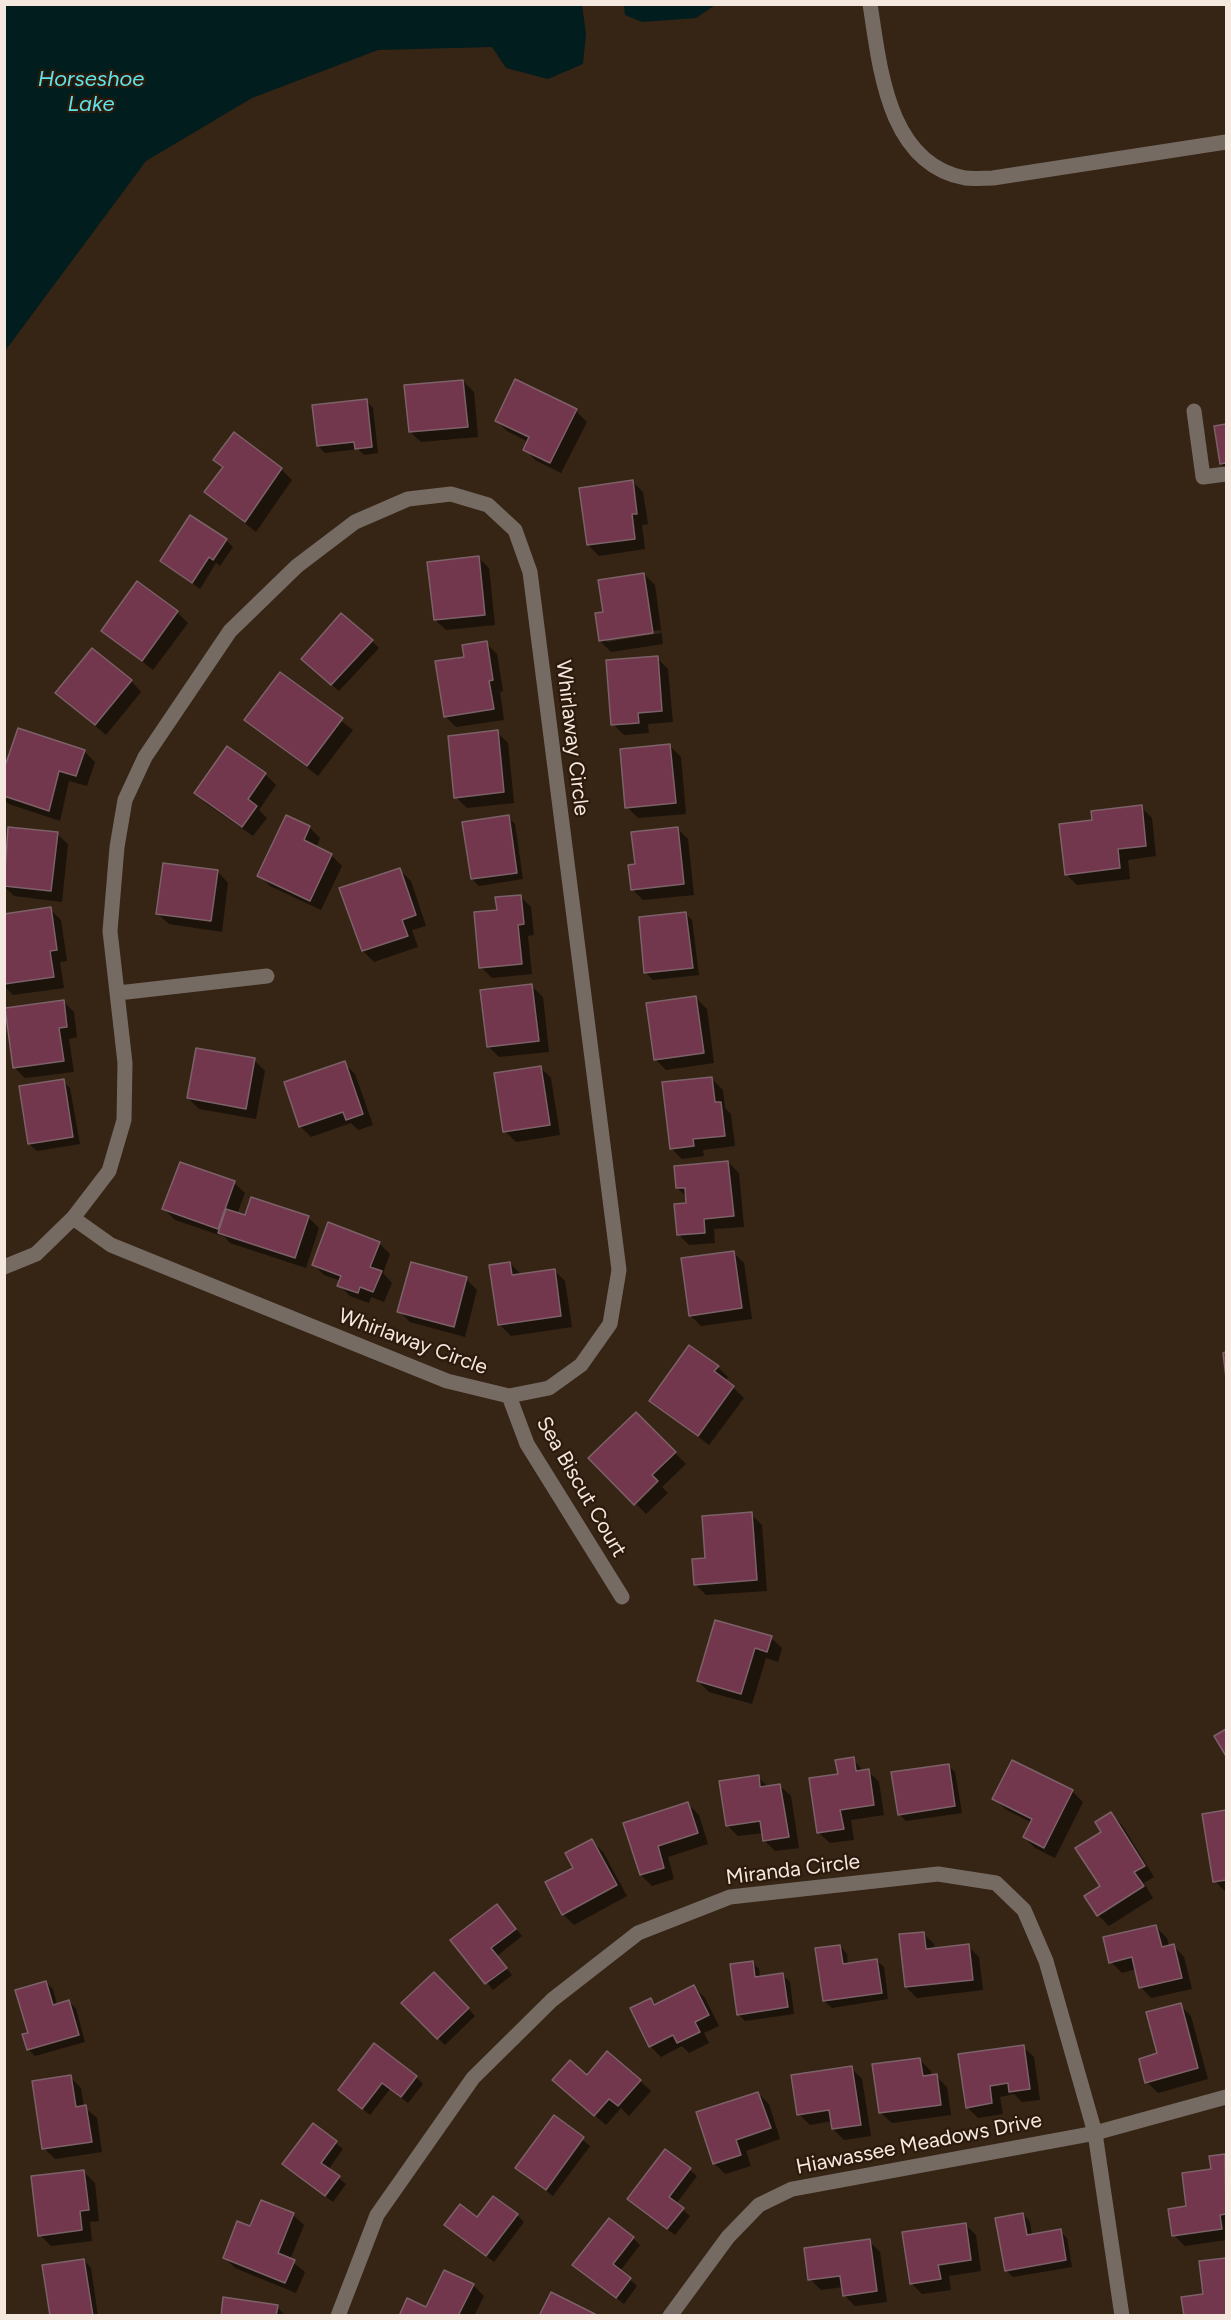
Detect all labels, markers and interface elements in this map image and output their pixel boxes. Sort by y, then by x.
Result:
water label: Horseshoe Lake [38,67,144,118]
street label: Whirlaway Circle [550,659,594,817]
street label: Whirlaway Circle [335,1303,491,1381]
street label: Sea Biscut Court [531,1412,631,1562]
street label: Miranda Circle [725,1849,861,1891]
street label: Hiawassee Meadows Drive [794,2108,1044,2180]

